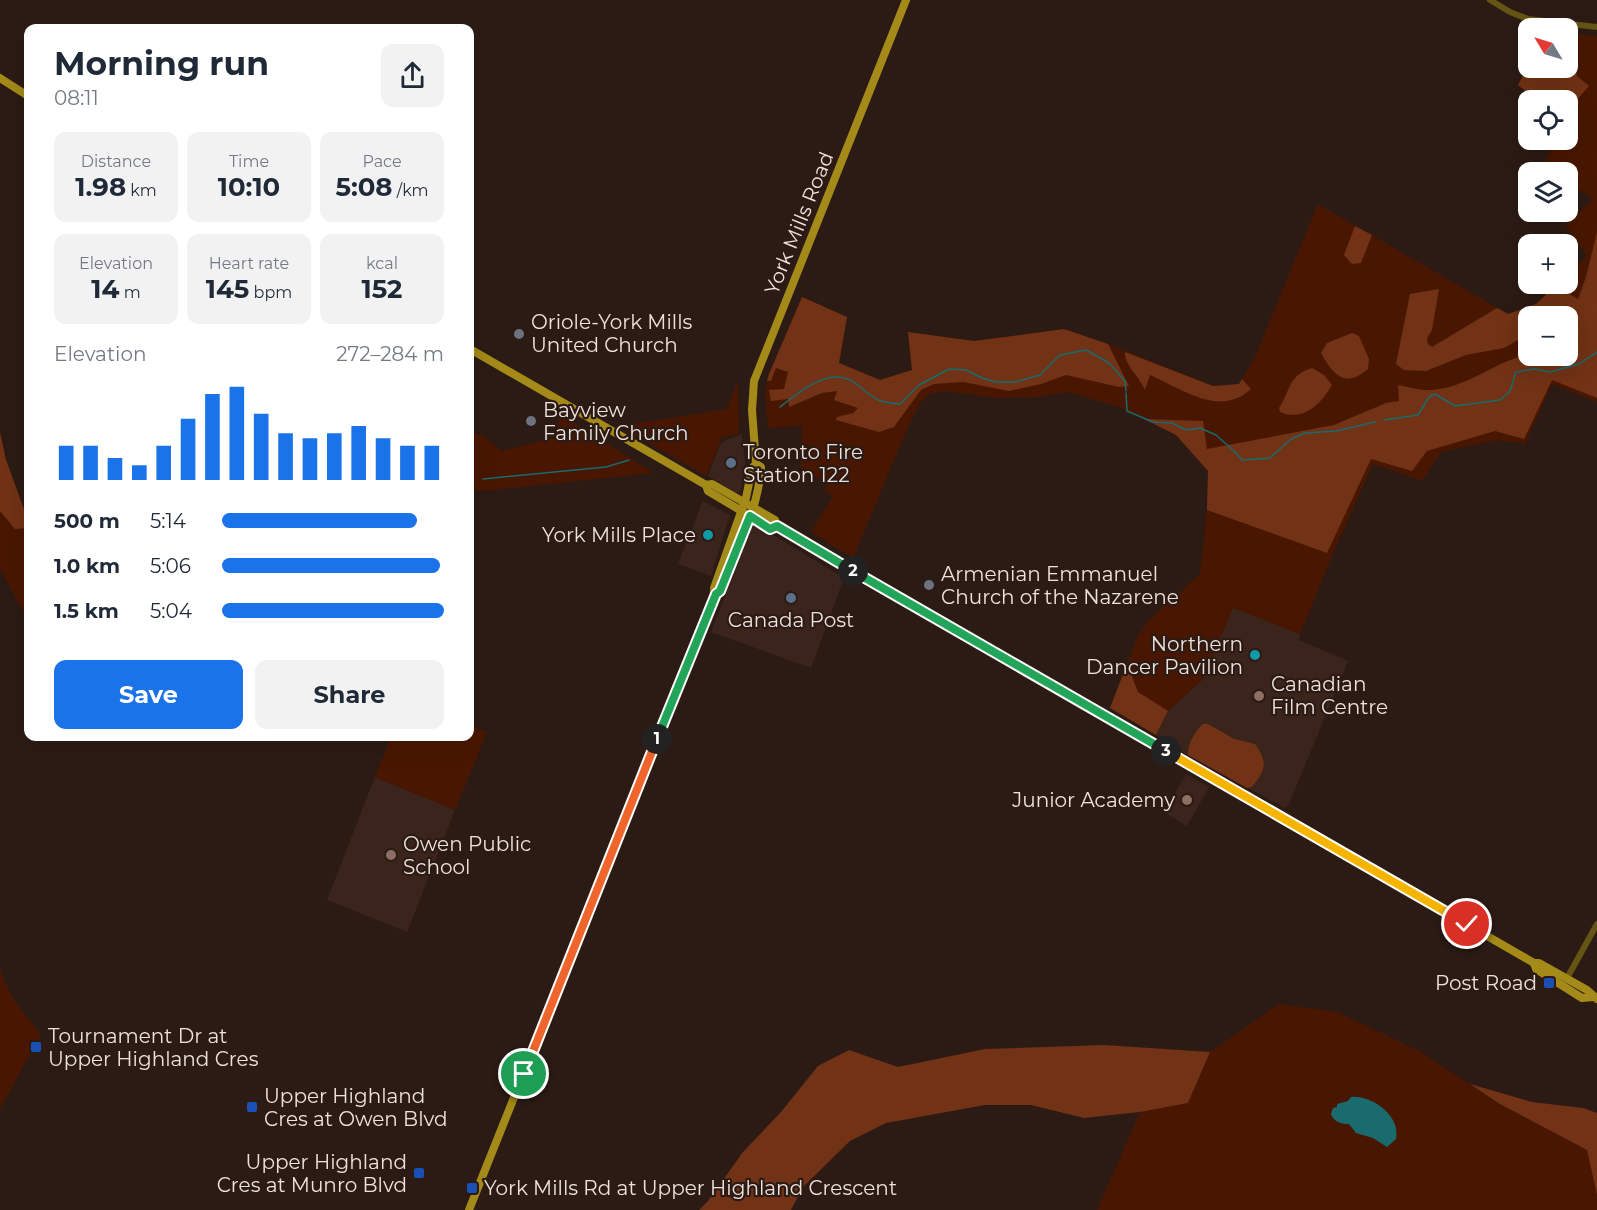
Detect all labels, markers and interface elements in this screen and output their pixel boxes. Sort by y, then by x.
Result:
north arrow [1518,18,1578,78]
map controls [1518,18,1578,366]
text: Morning run [54,43,269,83]
button: share [381,44,444,107]
text: 08:11 [54,86,99,110]
button: locate [1518,90,1578,150]
street label: York Mills Road [759,148,839,298]
text: Distance [81,152,151,171]
text: Time [229,152,269,171]
text: Pace [362,152,402,171]
button: layers [1518,162,1578,222]
text: 1.98 [75,171,126,203]
text: 10:10 [218,171,280,203]
text: 5:08 [335,171,393,203]
text: km [126,181,157,200]
text: /km [393,181,429,200]
button: + [1518,234,1578,294]
text: Elevation [79,254,153,273]
text: Heart rate [209,254,289,273]
text: kcal [366,254,398,273]
text: 14 [91,273,119,305]
text: 145 [206,273,249,305]
text: 152 [362,273,402,305]
text: m [119,283,141,302]
text: bpm [249,283,292,302]
button: − [1518,306,1578,366]
place label: Oriole-York Mills United Church [531,310,693,357]
marker: Oriole-York Mills United Church [512,327,526,341]
text: Elevation [54,342,146,366]
text: 272–284 m [336,342,444,366]
place label: Bayview Family Church [543,398,689,445]
marker: Bayview Family Church [524,414,538,428]
place label: Toronto Fire Station 122 [743,440,863,487]
marker: Toronto Fire Station 122 [724,456,738,470]
text: 500 m [54,509,120,533]
text: 5:14 [150,509,186,533]
place label: York Mills Place [542,523,696,547]
marker: York Mills Place [701,528,715,542]
text: 1.0 km [54,554,120,578]
text: 5:06 [150,554,191,578]
pin: 2 [838,556,868,586]
text: 2 [848,561,858,580]
place label: Armenian Emmanuel Church of the Nazarene [941,562,1179,609]
marker: Armenian Emmanuel Church of the Nazarene [922,578,936,592]
marker: Canada Post [784,591,798,605]
text: 1.5 km [54,599,119,623]
text: 5:04 [150,599,192,623]
place label: Canada Post [728,608,854,632]
place label: Northern Dancer Pavilion [1086,632,1243,679]
marker: Northern Dancer Pavilion [1248,648,1262,662]
button: Save [54,660,243,729]
button: Share [255,660,444,729]
place label: Canadian Film Centre [1271,672,1388,719]
marker: Canadian Film Centre [1252,689,1266,703]
pin: 1 [642,724,672,754]
text: 1 [654,729,660,748]
pin: 3 [1151,736,1181,766]
text: 3 [1161,741,1171,760]
place label: Junior Academy [1011,788,1175,812]
marker: Junior Academy [1180,793,1194,807]
place label: Owen Public School [403,832,531,879]
marker: Owen Public School [384,848,398,862]
pin [1441,898,1492,949]
icon: check [1450,907,1483,940]
place label: Post Road [1435,971,1537,995]
marker: Post Road [1542,976,1556,990]
place label: Tournament Dr at Upper Highland Cres [48,1024,259,1071]
marker: Tournament Dr at Upper Highland Cres [29,1040,43,1054]
pin [498,1048,549,1099]
icon: arrive [507,1057,540,1090]
place label: Upper Highland Cres at Owen Blvd [264,1084,448,1131]
marker: Upper Highland Cres at Owen Blvd [245,1100,259,1114]
place label: Upper Highland Cres at Munro Blvd [217,1150,407,1197]
marker: Upper Highland Cres at Munro Blvd [412,1166,426,1180]
place label: York Mills Rd at Upper Highland Crescent [484,1176,897,1200]
marker: York Mills Rd at Upper Highland Crescent [465,1181,479,1195]

